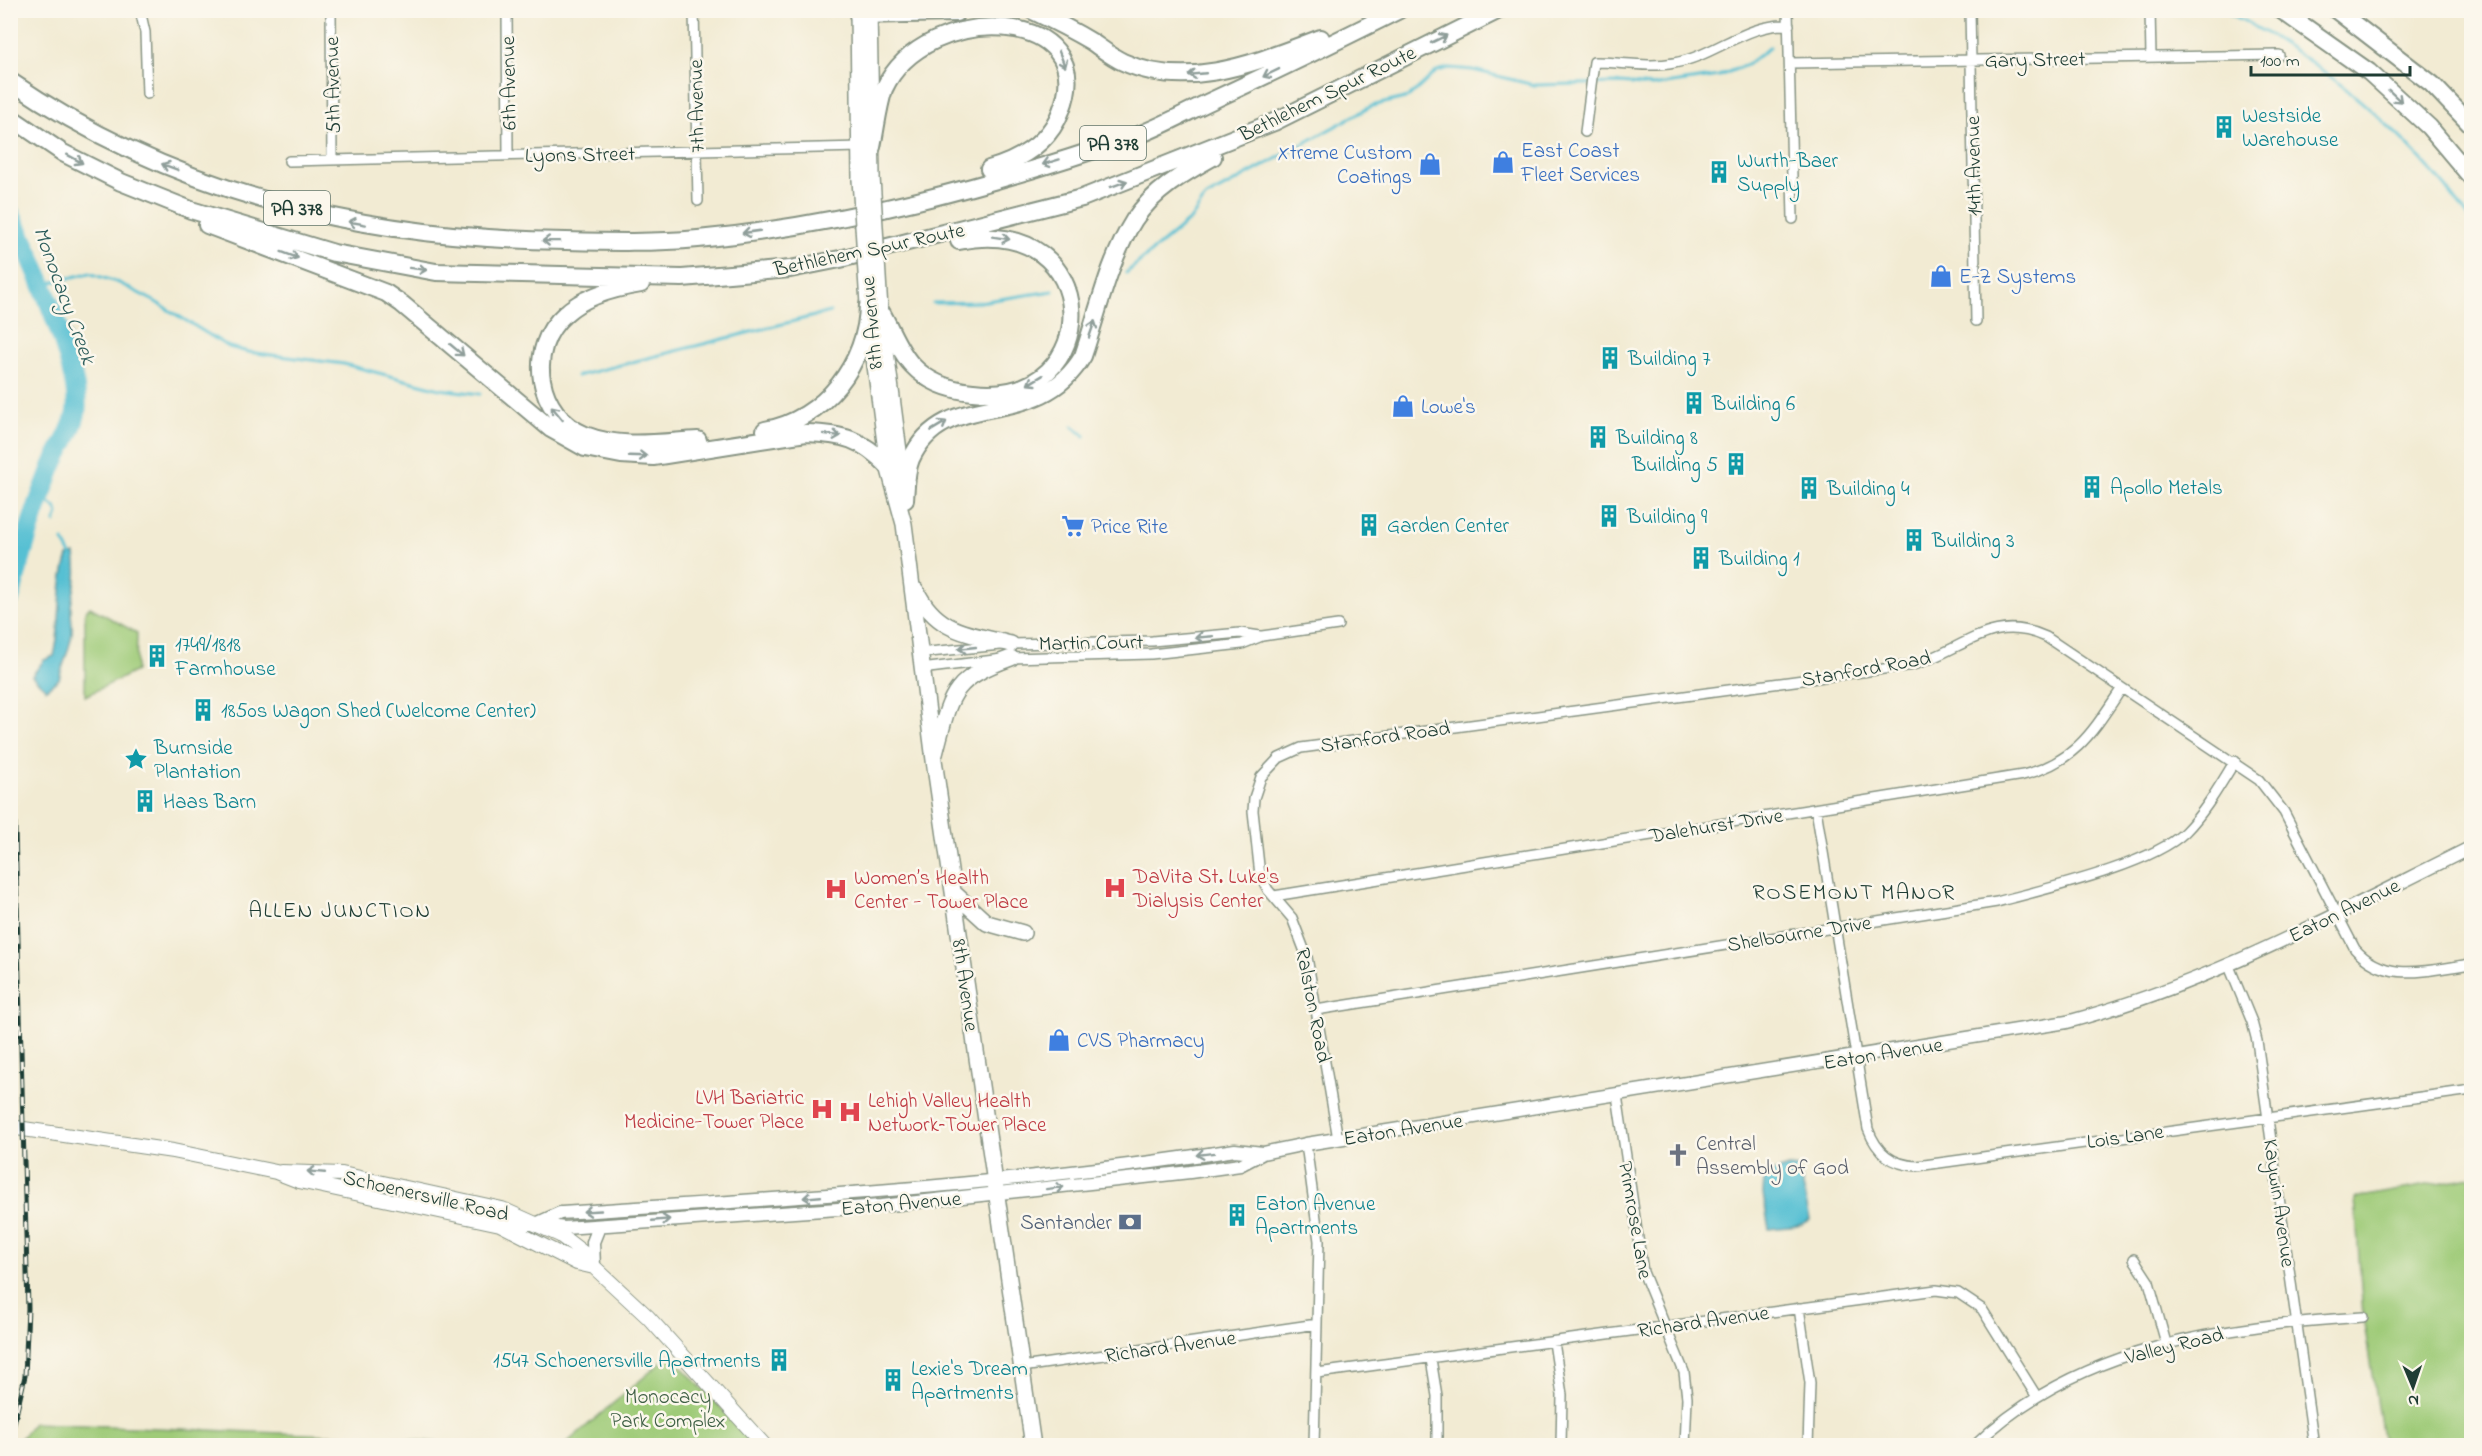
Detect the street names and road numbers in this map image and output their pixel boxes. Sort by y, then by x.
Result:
street label: 6th Avenue [494,35,526,130]
street label: 5th Avenue [318,36,350,134]
street label: Bethlehem Spur Route [1233,39,1422,151]
street label: Gary Street [1984,45,2086,79]
street label: 7th Avenue [682,58,714,153]
street label: 14th Avenue [1959,115,1991,216]
road number: PA 378 [1080,126,1146,160]
street label: Lyons Street [525,140,635,174]
road number: PA 378 [264,191,330,225]
street label: Bethlehem Spur Route [770,216,968,286]
street label: 8th Avenue [854,275,892,370]
street label: Martin Court [1038,628,1144,660]
street label: Stanford Road [1799,644,1934,696]
street label: Stanford Road [1318,714,1452,762]
street label: Dalehurst Drive [1646,802,1786,853]
street label: Eaton Avenue [2284,872,2406,952]
street label: Shelbourne Drive [1725,909,1874,961]
street label: 8th Avenue [943,937,985,1034]
street label: Ralston Road [1286,945,1338,1066]
street label: Eaton Avenue [1821,1031,1946,1079]
street label: Eaton Avenue [1341,1107,1466,1155]
street label: Lois Lane [2085,1118,2166,1158]
street label: Kaywin Avenue [2252,1137,2302,1270]
street label: Primrose Lane [1609,1159,1659,1282]
street label: Schoenersville Road [340,1163,512,1231]
street label: Eaton Avenue [840,1185,963,1225]
street label: Richard Avenue [1636,1299,1771,1347]
street label: Valley Road [2121,1320,2227,1376]
street label: Richard Avenue [1103,1324,1238,1372]

